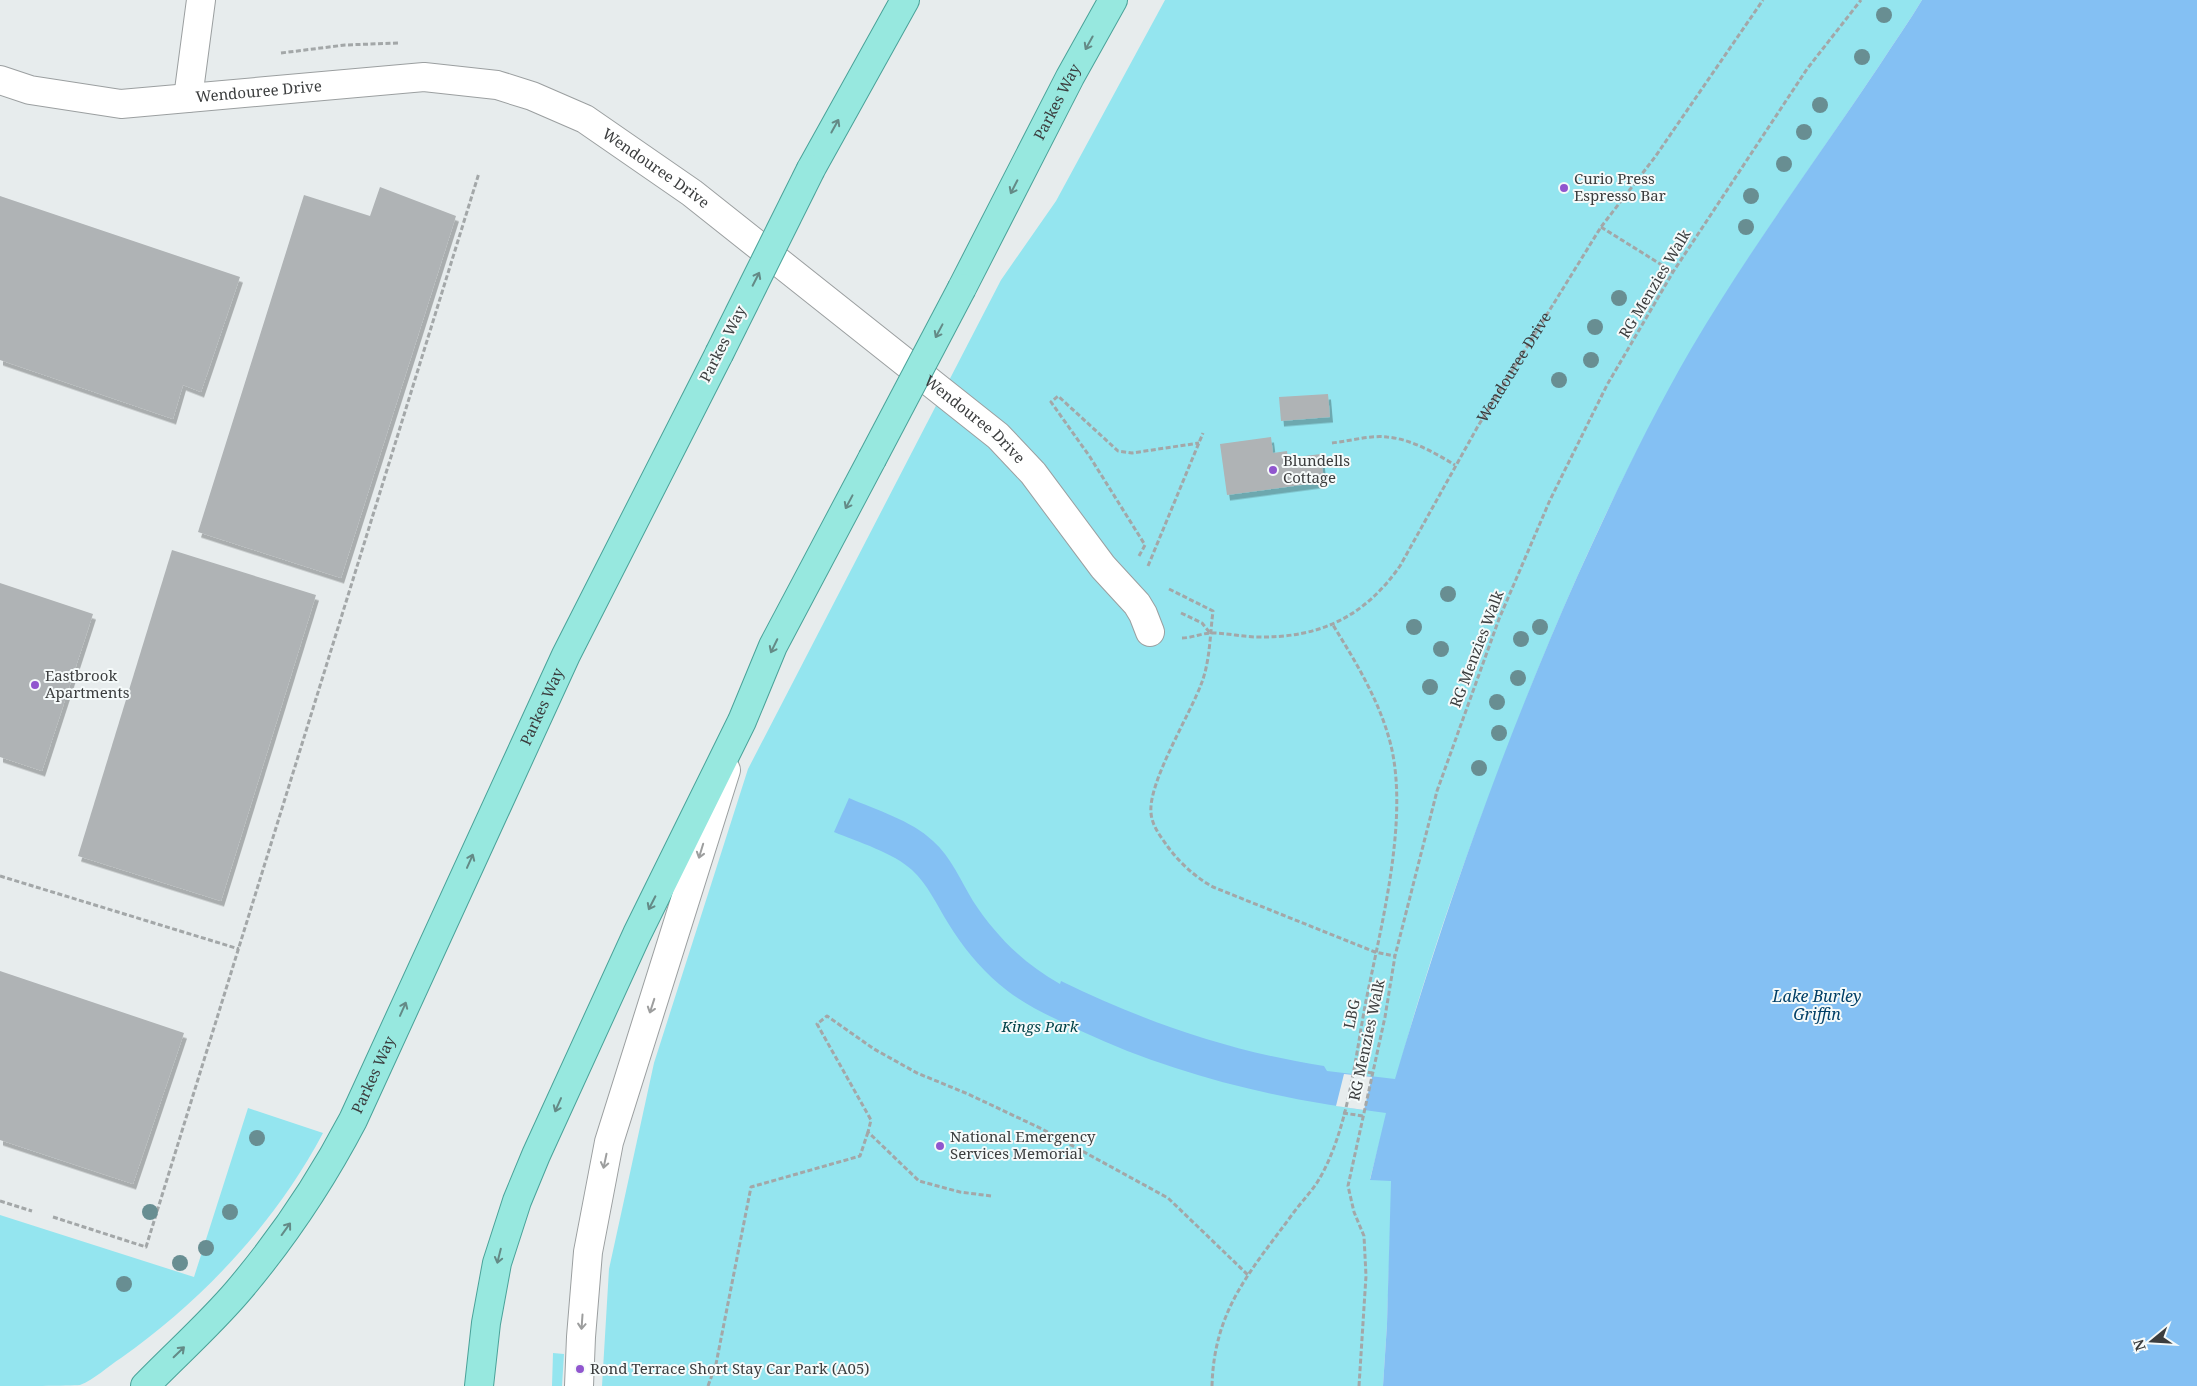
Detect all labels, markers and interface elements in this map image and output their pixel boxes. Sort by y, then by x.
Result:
one-way arrow [1084,35,1094,50]
street label: Parkes Way [1029,59,1085,143]
street label: Wendouree Drive [195,75,323,106]
one-way arrow [831,119,840,134]
street label: Wendouree Drive [599,123,714,212]
place label: Curio Press Espresso Bar [1574,168,1666,205]
one-way arrow [1009,179,1019,194]
marker: Curio Press Espresso Bar [1558,182,1570,194]
street label: RG Menzies Walk [1614,225,1695,342]
one-way arrow [752,272,761,287]
street label: Parkes Way [694,302,750,385]
street label: Wendouree Drive [1472,308,1555,426]
one-way arrow [934,324,944,339]
street label: Wendouree Drive [920,370,1030,467]
place label: Blundells Cottage [1283,450,1350,487]
marker: Blundells Cottage [1267,464,1279,476]
one-way arrow [844,494,854,509]
street label: RG Menzies Walk [1445,587,1508,710]
one-way arrow [769,638,779,653]
street label: Parkes Way [515,664,568,748]
place label: Eastbrook Apartments [45,665,130,702]
marker: Eastbrook Apartments [29,679,41,691]
one-way arrow [696,843,706,859]
one-way arrow [466,854,475,869]
one-way arrow [647,895,656,910]
street label: RG Menzies Walk [1343,977,1389,1102]
water label: Lake Burley Griffin [1772,985,1861,1025]
street label: LBG [1338,997,1364,1030]
one-way arrow [647,998,657,1014]
one-way arrow [398,1002,408,1017]
park label: Kings Park [1001,1016,1079,1036]
street label: Parkes Way [346,1032,399,1116]
one-way arrow [553,1097,563,1112]
place label: National Emergency Services Memorial [950,1126,1096,1163]
marker: National Emergency Services Memorial [934,1140,946,1152]
one-way arrow [599,1153,609,1169]
one-way arrow [281,1222,291,1236]
one-way arrow [494,1248,503,1264]
one-way arrow [577,1314,586,1330]
north arrow [2127,1316,2177,1366]
text: N [2128,1337,2150,1353]
one-way arrow [173,1345,185,1358]
place label: Rond Terrace Short Stay Car Park (A05) [590,1358,869,1378]
marker: Rond Terrace Short Stay Car Park (A05) [574,1363,586,1375]

